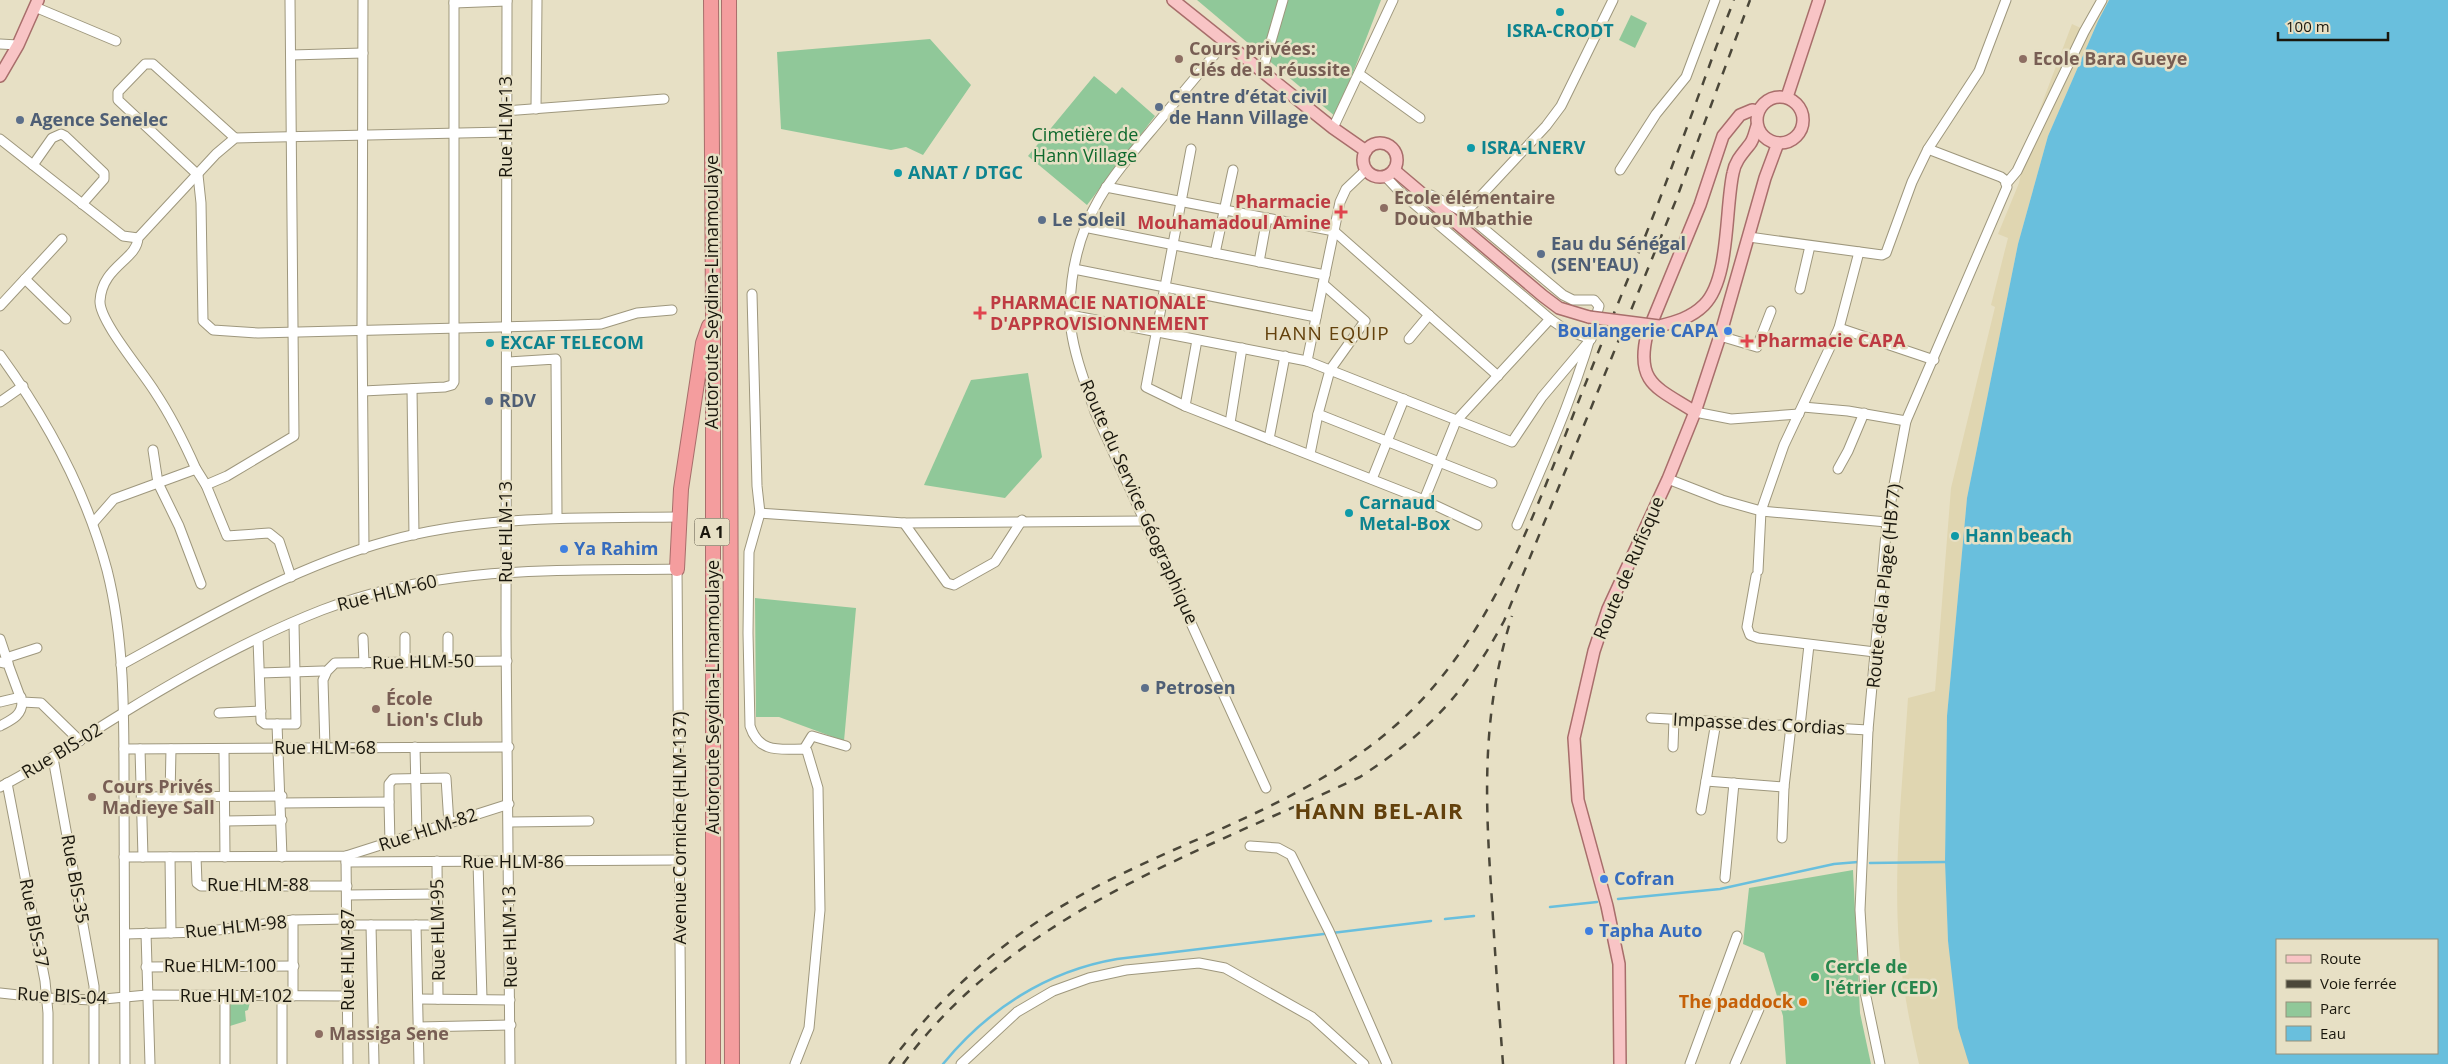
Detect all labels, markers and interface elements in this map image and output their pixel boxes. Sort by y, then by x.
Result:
marker: ISRA-CRODT [1554,6,1566,18]
scale bar [2278,10,2388,42]
text: 100 m [2286,16,2330,36]
place label: ISRA-CRODT [1506,18,1614,42]
place label: Cours privées: Clés de la réussite [1189,36,1350,81]
place label: Ecole Bara Gueye [2033,46,2187,70]
marker: Cours privées: Clés de la réussite [1173,53,1185,65]
marker: Ecole Bara Gueye [2017,53,2029,65]
street label: Rue HLM-13 [493,76,517,178]
place label: Centre d’état civil de Hann Village [1169,84,1327,129]
marker: Centre d’état civil de Hann Village [1153,101,1165,113]
place label: Agence Senelec [30,107,168,131]
marker: Agence Senelec [14,114,26,126]
park label: Cimetière de Hann Village [1032,122,1138,167]
place label: ISRA-LNERV [1481,135,1586,159]
marker: ISRA-LNERV [1465,142,1477,154]
street label: Autoroute Seydina-Limamoulaye [699,155,723,429]
place label: ANAT / DTGC [908,160,1023,184]
marker: ANAT / DTGC [892,167,904,179]
place label: Ecole élémentaire Douou Mbathie [1394,185,1555,230]
place label: Pharmacie Mouhamadoul Amine [1137,189,1331,234]
marker: Ecole élémentaire Douou Mbathie [1378,202,1390,214]
marker: Pharmacie Mouhamadoul Amine [1335,206,1347,218]
place label: Le Soleil [1052,207,1126,231]
marker: Le Soleil [1036,214,1048,226]
place label: Eau du Sénégal (SEN'EAU) [1551,231,1686,276]
marker: Eau du Sénégal (SEN'EAU) [1535,248,1547,260]
place label: PHARMACIE NATIONALE D'APPROVISIONNEMENT [990,290,1209,335]
marker: PHARMACIE NATIONALE D'APPROVISIONNEMENT [974,307,986,319]
place label: Boulangerie CAPA [1557,318,1719,342]
district label: HANN EQUIP [1264,320,1390,346]
marker: Boulangerie CAPA [1722,325,1734,337]
place label: Pharmacie CAPA [1757,328,1906,352]
place label: EXCAF TELECOM [500,330,644,354]
marker: Pharmacie CAPA [1741,335,1753,347]
marker: EXCAF TELECOM [484,337,496,349]
street label: Route du Service Géographique [1075,376,1205,628]
place label: RDV [499,388,536,412]
marker: RDV [483,395,495,407]
street label: Rue HLM-13 [493,481,517,583]
street label: Route de la Plage (HB77) [1860,483,1906,689]
place label: Carnaud Metal-Box [1359,490,1451,535]
street label: Route de Rufisque [1587,492,1669,643]
marker: Carnaud Metal-Box [1343,507,1355,519]
road number: A 1 [694,518,730,546]
place label: Hann beach [1965,523,2072,547]
marker: Hann beach [1949,530,1961,542]
place label: Ya Rahim [574,536,659,560]
marker: Ya Rahim [558,543,570,555]
street label: Autoroute Seydina-Limamoulaye [700,560,724,834]
street label: Rue HLM-60 [334,568,439,616]
street label: Rue HLM-50 [372,648,474,674]
place label: Petrosen [1155,675,1235,699]
marker: Petrosen [1139,682,1151,694]
place label: École Lion's Club [386,686,483,731]
marker: École Lion's Club [370,703,382,715]
street label: Impasse des Cordias [1672,706,1846,740]
street label: Avenue Corniche (HLM-137) [667,711,691,945]
street label: Rue BIS-02 [17,717,106,784]
street label: Rue HLM-68 [274,735,376,759]
place label: Cours Privés Madieye Sall [102,774,215,819]
marker: Cours Privés Madieye Sall [86,791,98,803]
district label: HANN BEL-AIR [1294,795,1464,825]
street label: Rue HLM-82 [375,802,480,856]
street label: Rue BIS-35 [56,833,96,925]
street label: Rue HLM-86 [462,849,564,873]
place label: Cofran [1614,866,1674,890]
street label: Rue HLM-88 [207,872,309,896]
marker: Cofran [1598,873,1610,885]
street label: Rue BIS-37 [15,876,55,969]
street label: Rue HLM-95 [424,879,450,981]
street label: Rue HLM-13 [496,886,522,988]
street label: Rue HLM-98 [184,909,288,943]
street label: Rue HLM-87 [335,909,359,1011]
place label: Tapha Auto [1599,918,1702,942]
marker: Tapha Auto [1583,925,1595,937]
legend [2276,939,2438,1054]
text: Route [2320,948,2361,968]
street label: Rue HLM-100 [164,953,276,977]
place label: Cercle de l'étrier (CED) [1825,954,1938,999]
marker: Cercle de l'étrier (CED) [1809,971,1821,983]
text: Voie ferrée [2320,973,2397,993]
street label: Rue BIS-04 [17,981,108,1009]
street label: Rue HLM-102 [180,983,292,1007]
place label: The paddock [1679,989,1794,1013]
marker: The paddock [1797,996,1809,1008]
text: Parc [2320,998,2351,1018]
place label: Massiga Sene [329,1021,449,1045]
text: Eau [2320,1023,2346,1043]
marker: Massiga Sene [313,1028,325,1040]

